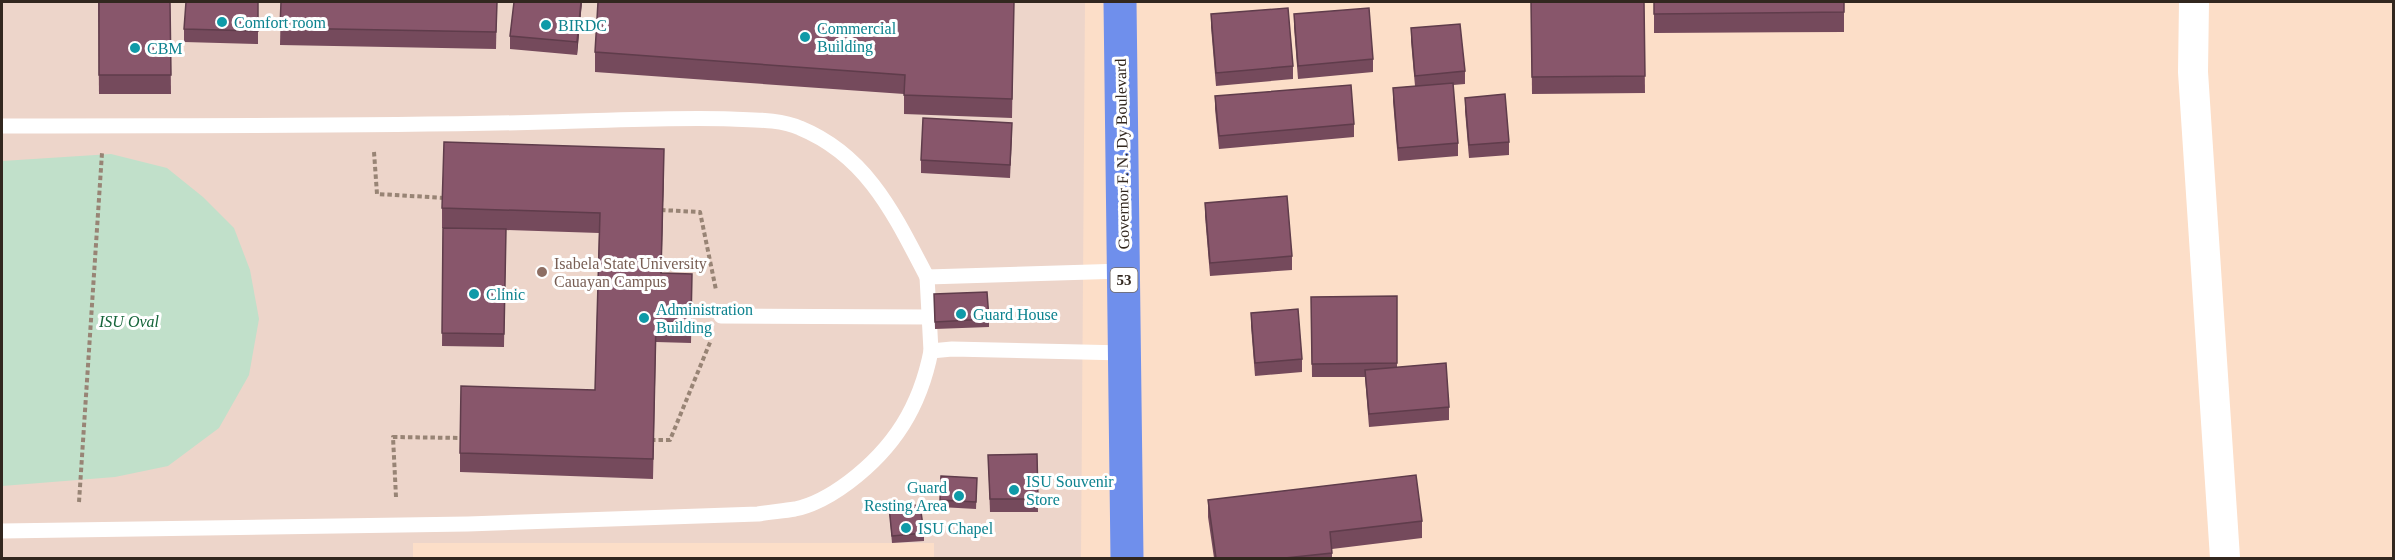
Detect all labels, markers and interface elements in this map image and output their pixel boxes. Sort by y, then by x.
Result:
place label: Comfort room [234,14,327,31]
marker: Comfort room [215,15,229,29]
place label: BIRDC [558,17,607,34]
marker: BIRDC [539,18,553,32]
place label: Commercial Building [817,20,897,56]
marker: Commercial Building [798,30,812,44]
place label: CBM [147,40,183,57]
marker: CBM [128,41,142,55]
street label: Governor F. N. Dy Boulevard [1112,59,1133,249]
place label: Isabela State University Cauayan Campus [554,255,707,291]
marker: Isabela State University Cauayan Campus [535,265,549,279]
road number: 53 [1110,268,1138,292]
place label: Clinic [486,286,525,303]
marker: Clinic [467,287,481,301]
place label: Administration Building [656,301,753,337]
place label: Guard House [973,306,1058,323]
marker: Guard House [954,307,968,321]
marker: Administration Building [637,311,651,325]
park label: ISU Oval [98,313,160,330]
place label: ISU Souvenir Store [1026,473,1114,508]
place label: Guard Resting Area [864,479,947,515]
marker: ISU Souvenir Store [1007,483,1021,497]
marker: Guard Resting Area [952,489,966,503]
place label: ISU Chapel [918,520,994,538]
marker: ISU Chapel [899,521,913,535]

